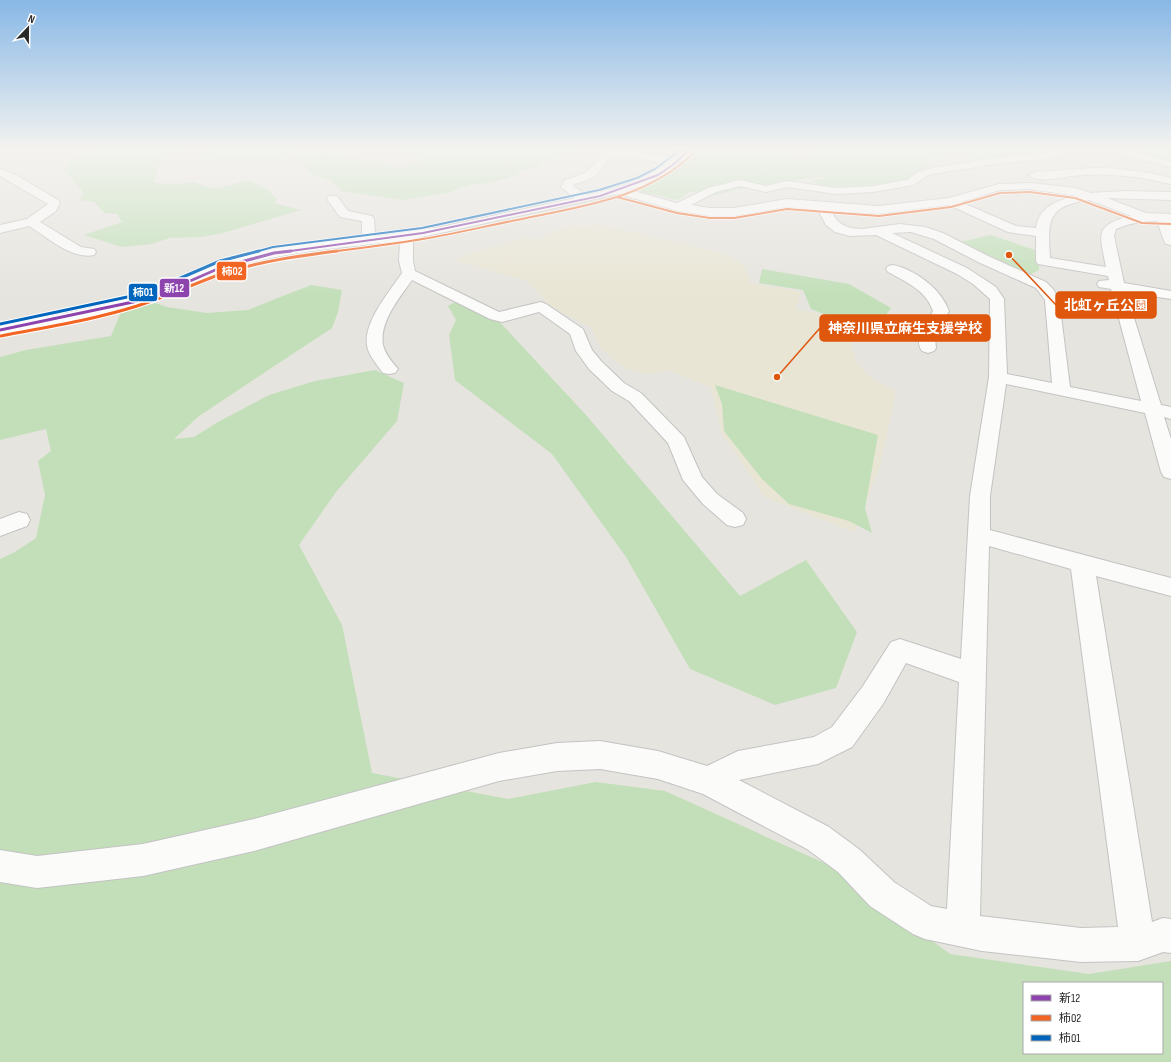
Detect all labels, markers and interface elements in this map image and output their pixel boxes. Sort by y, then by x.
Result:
north arrow [8,8,48,48]
text: N [26,12,37,26]
line badge: 柿02 [216,261,247,281]
text: 柿02 [221,265,243,278]
line badge: 新12 [159,278,190,298]
text: 新12 [164,282,184,295]
line badge: 柿01 [128,283,158,302]
text: 柿01 [133,286,154,299]
callout: 北虹ヶ丘公園 [1056,292,1156,318]
text: 北虹ヶ丘公園 [1064,297,1148,314]
callout: 神奈川県立麻生支援学校 [820,315,990,341]
text: 神奈川県立麻生支援学校 [828,320,982,337]
legend [1023,982,1163,1054]
text: 新12 [1059,991,1080,1006]
text: 柿02 [1059,1011,1081,1026]
text: 柿01 [1059,1031,1081,1046]

